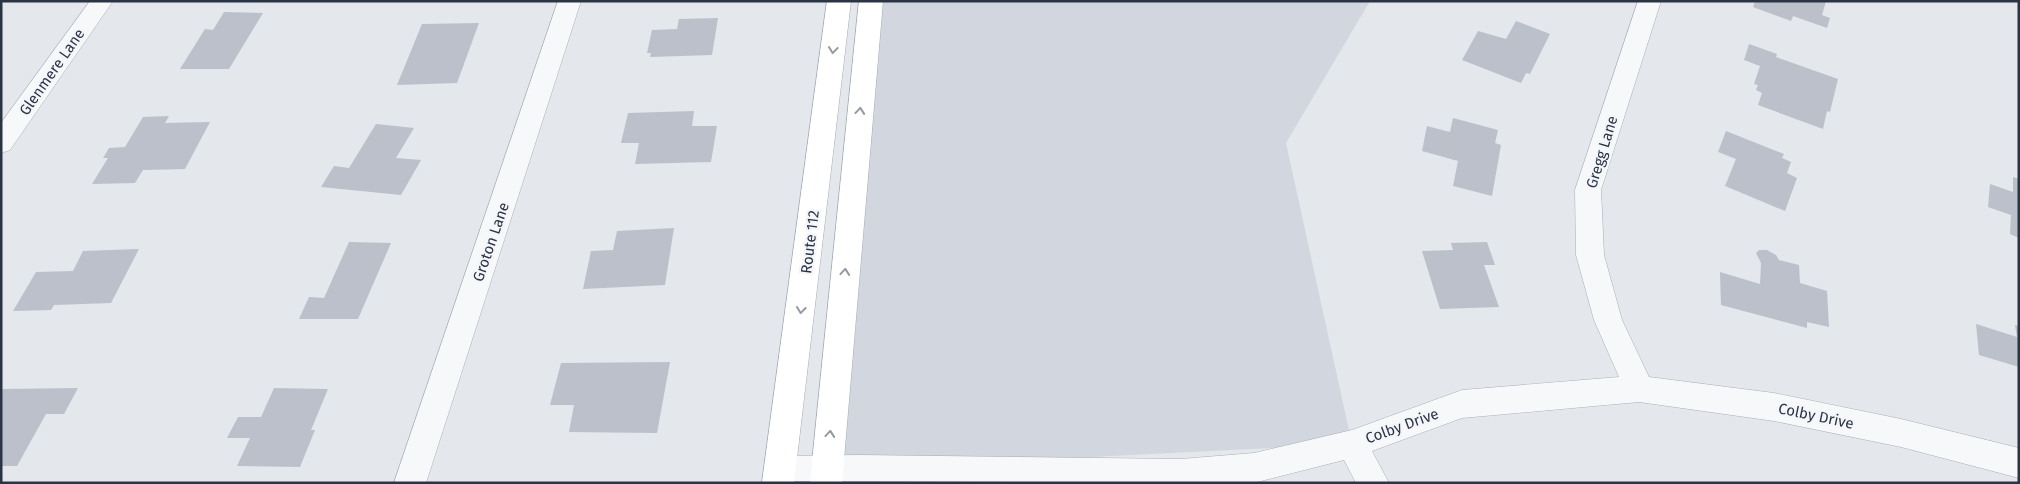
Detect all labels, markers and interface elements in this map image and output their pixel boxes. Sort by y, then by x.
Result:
street label: Glenmere Lane [15,25,89,119]
one-way arrow [828,46,839,54]
one-way arrow [855,106,866,114]
street label: Gregg Lane [1582,113,1622,191]
street label: Groton Lane [469,200,513,284]
street label: Route 112 [797,209,823,275]
one-way arrow [839,268,850,276]
one-way arrow [796,307,807,315]
street label: Colby Drive [1777,399,1855,433]
street label: Colby Drive [1363,404,1441,448]
one-way arrow [824,430,835,438]

